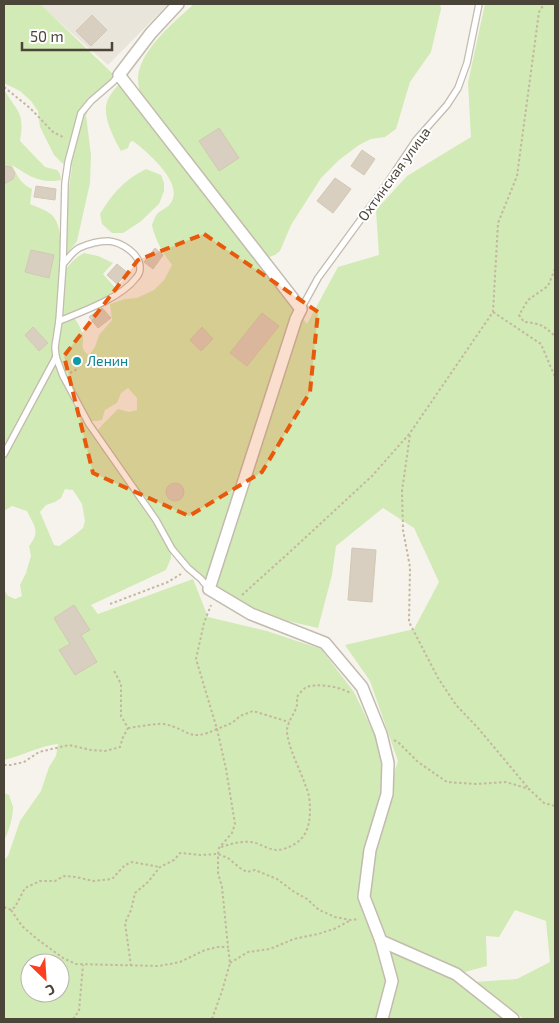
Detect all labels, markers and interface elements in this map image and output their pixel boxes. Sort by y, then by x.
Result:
scale bar [22,20,112,52]
text: 50 m [30,27,64,45]
street label: Охтинская улица [354,123,433,224]
place label: Ленин [87,352,128,369]
marker: Ленин [71,355,83,367]
north arrow [20,953,70,1003]
text: С [43,981,58,1000]

